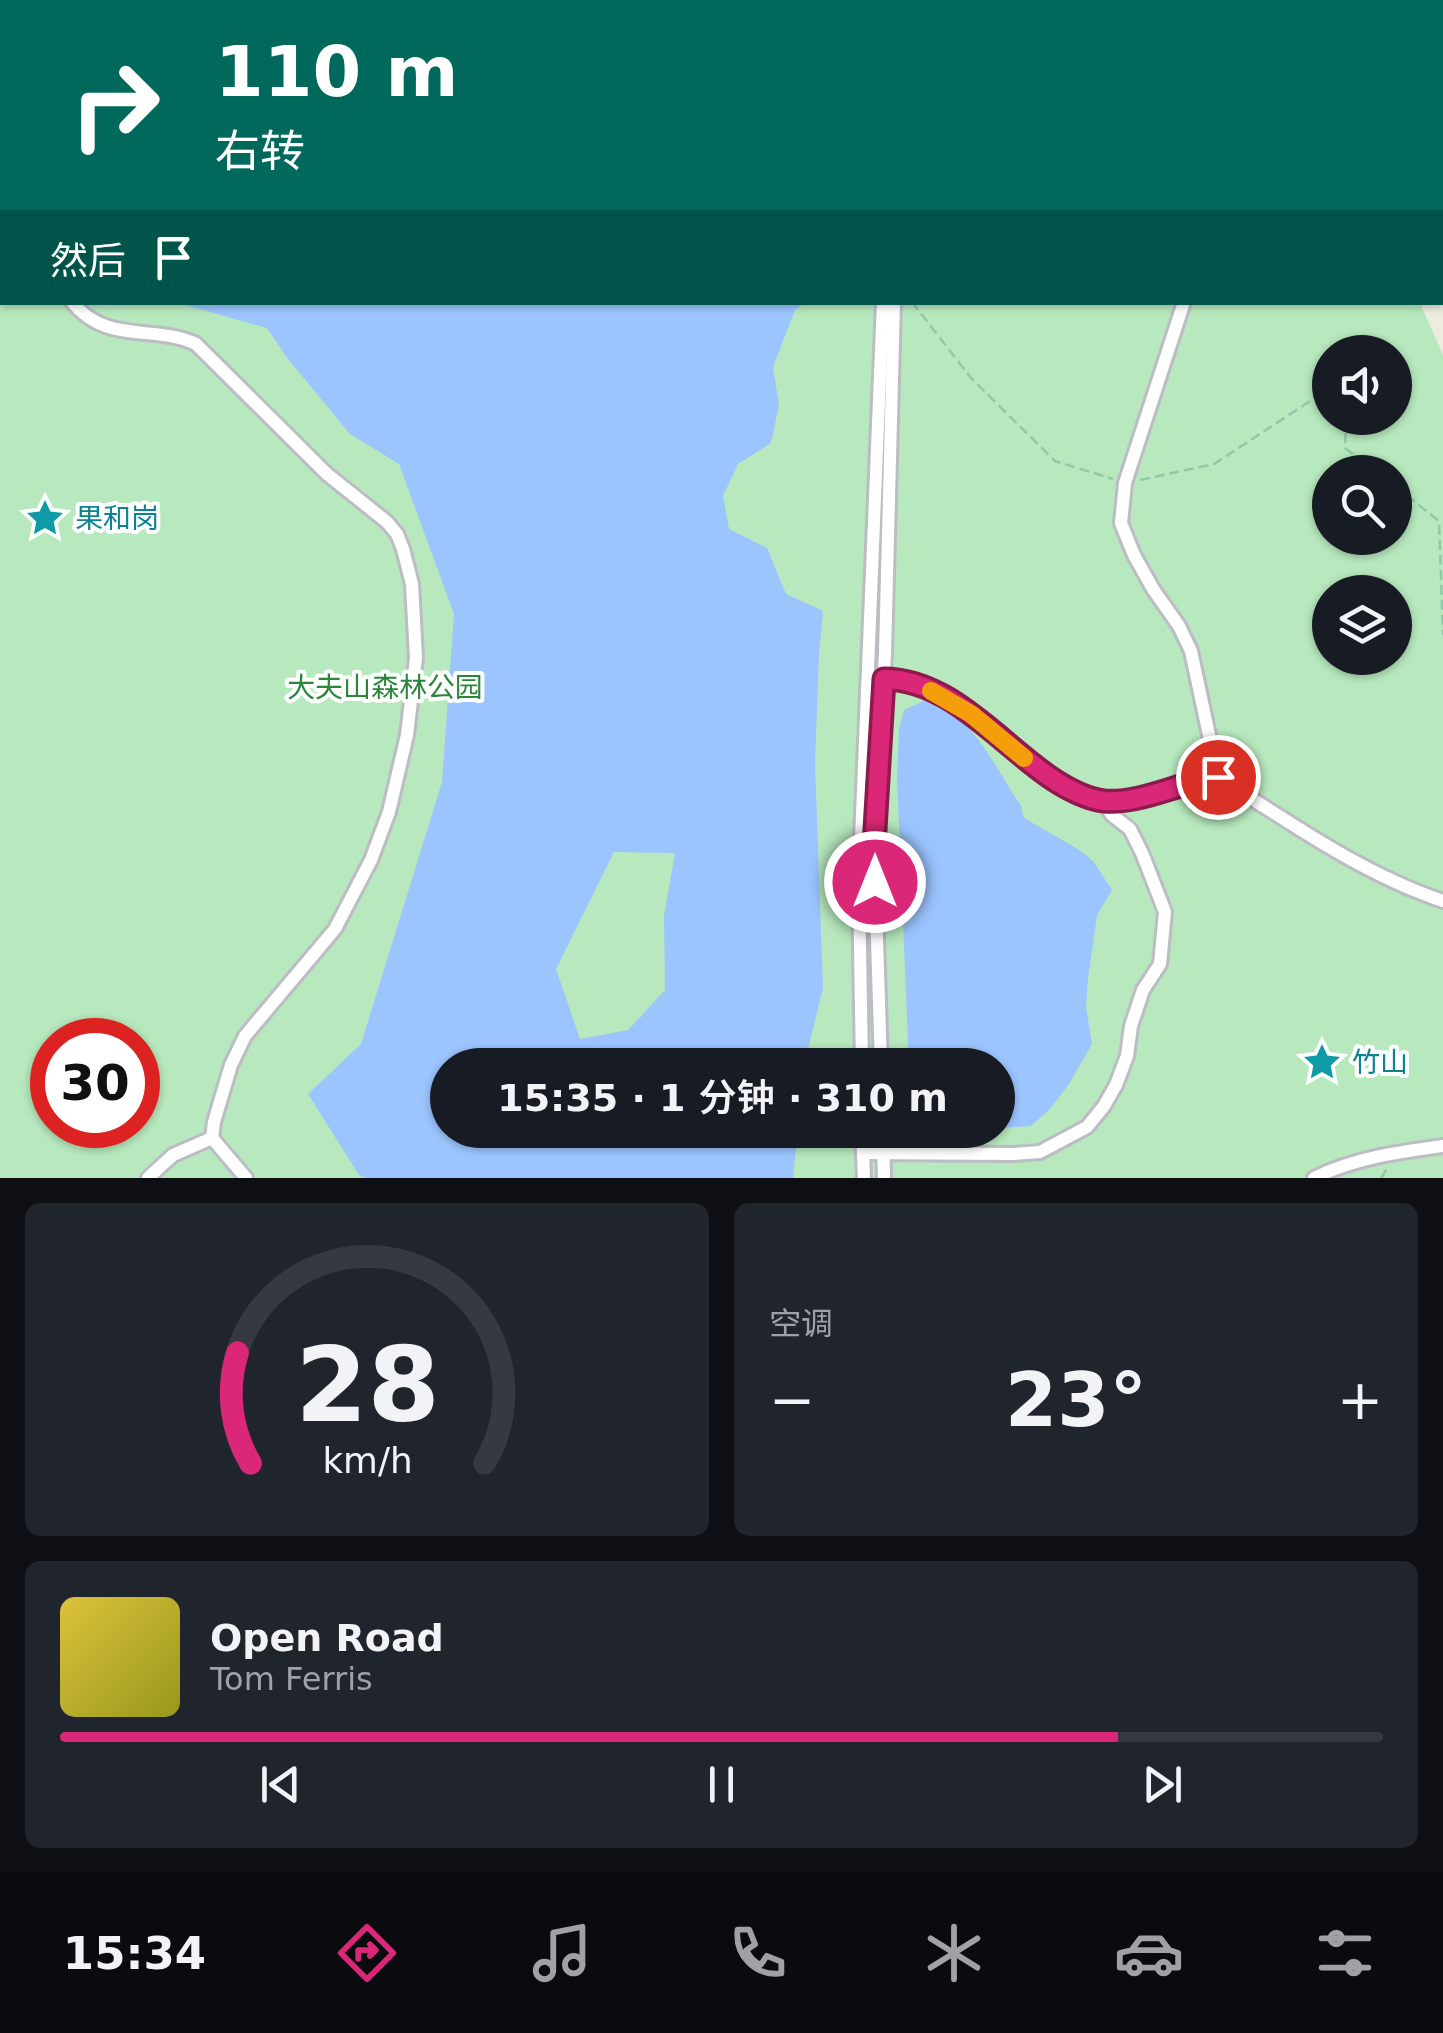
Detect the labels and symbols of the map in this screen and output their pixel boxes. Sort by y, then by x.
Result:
place icon: 果和岗 [24,497,66,539]
place label: 果和岗 [75,502,159,535]
park label: 大夫山森林公园 [287,671,483,704]
pin [1176,735,1261,820]
position arrow [823,830,927,934]
speed limit sign: 30 [30,1018,160,1148]
place icon: 竹山 [1301,1041,1343,1083]
place label: 竹山 [1352,1046,1408,1079]

